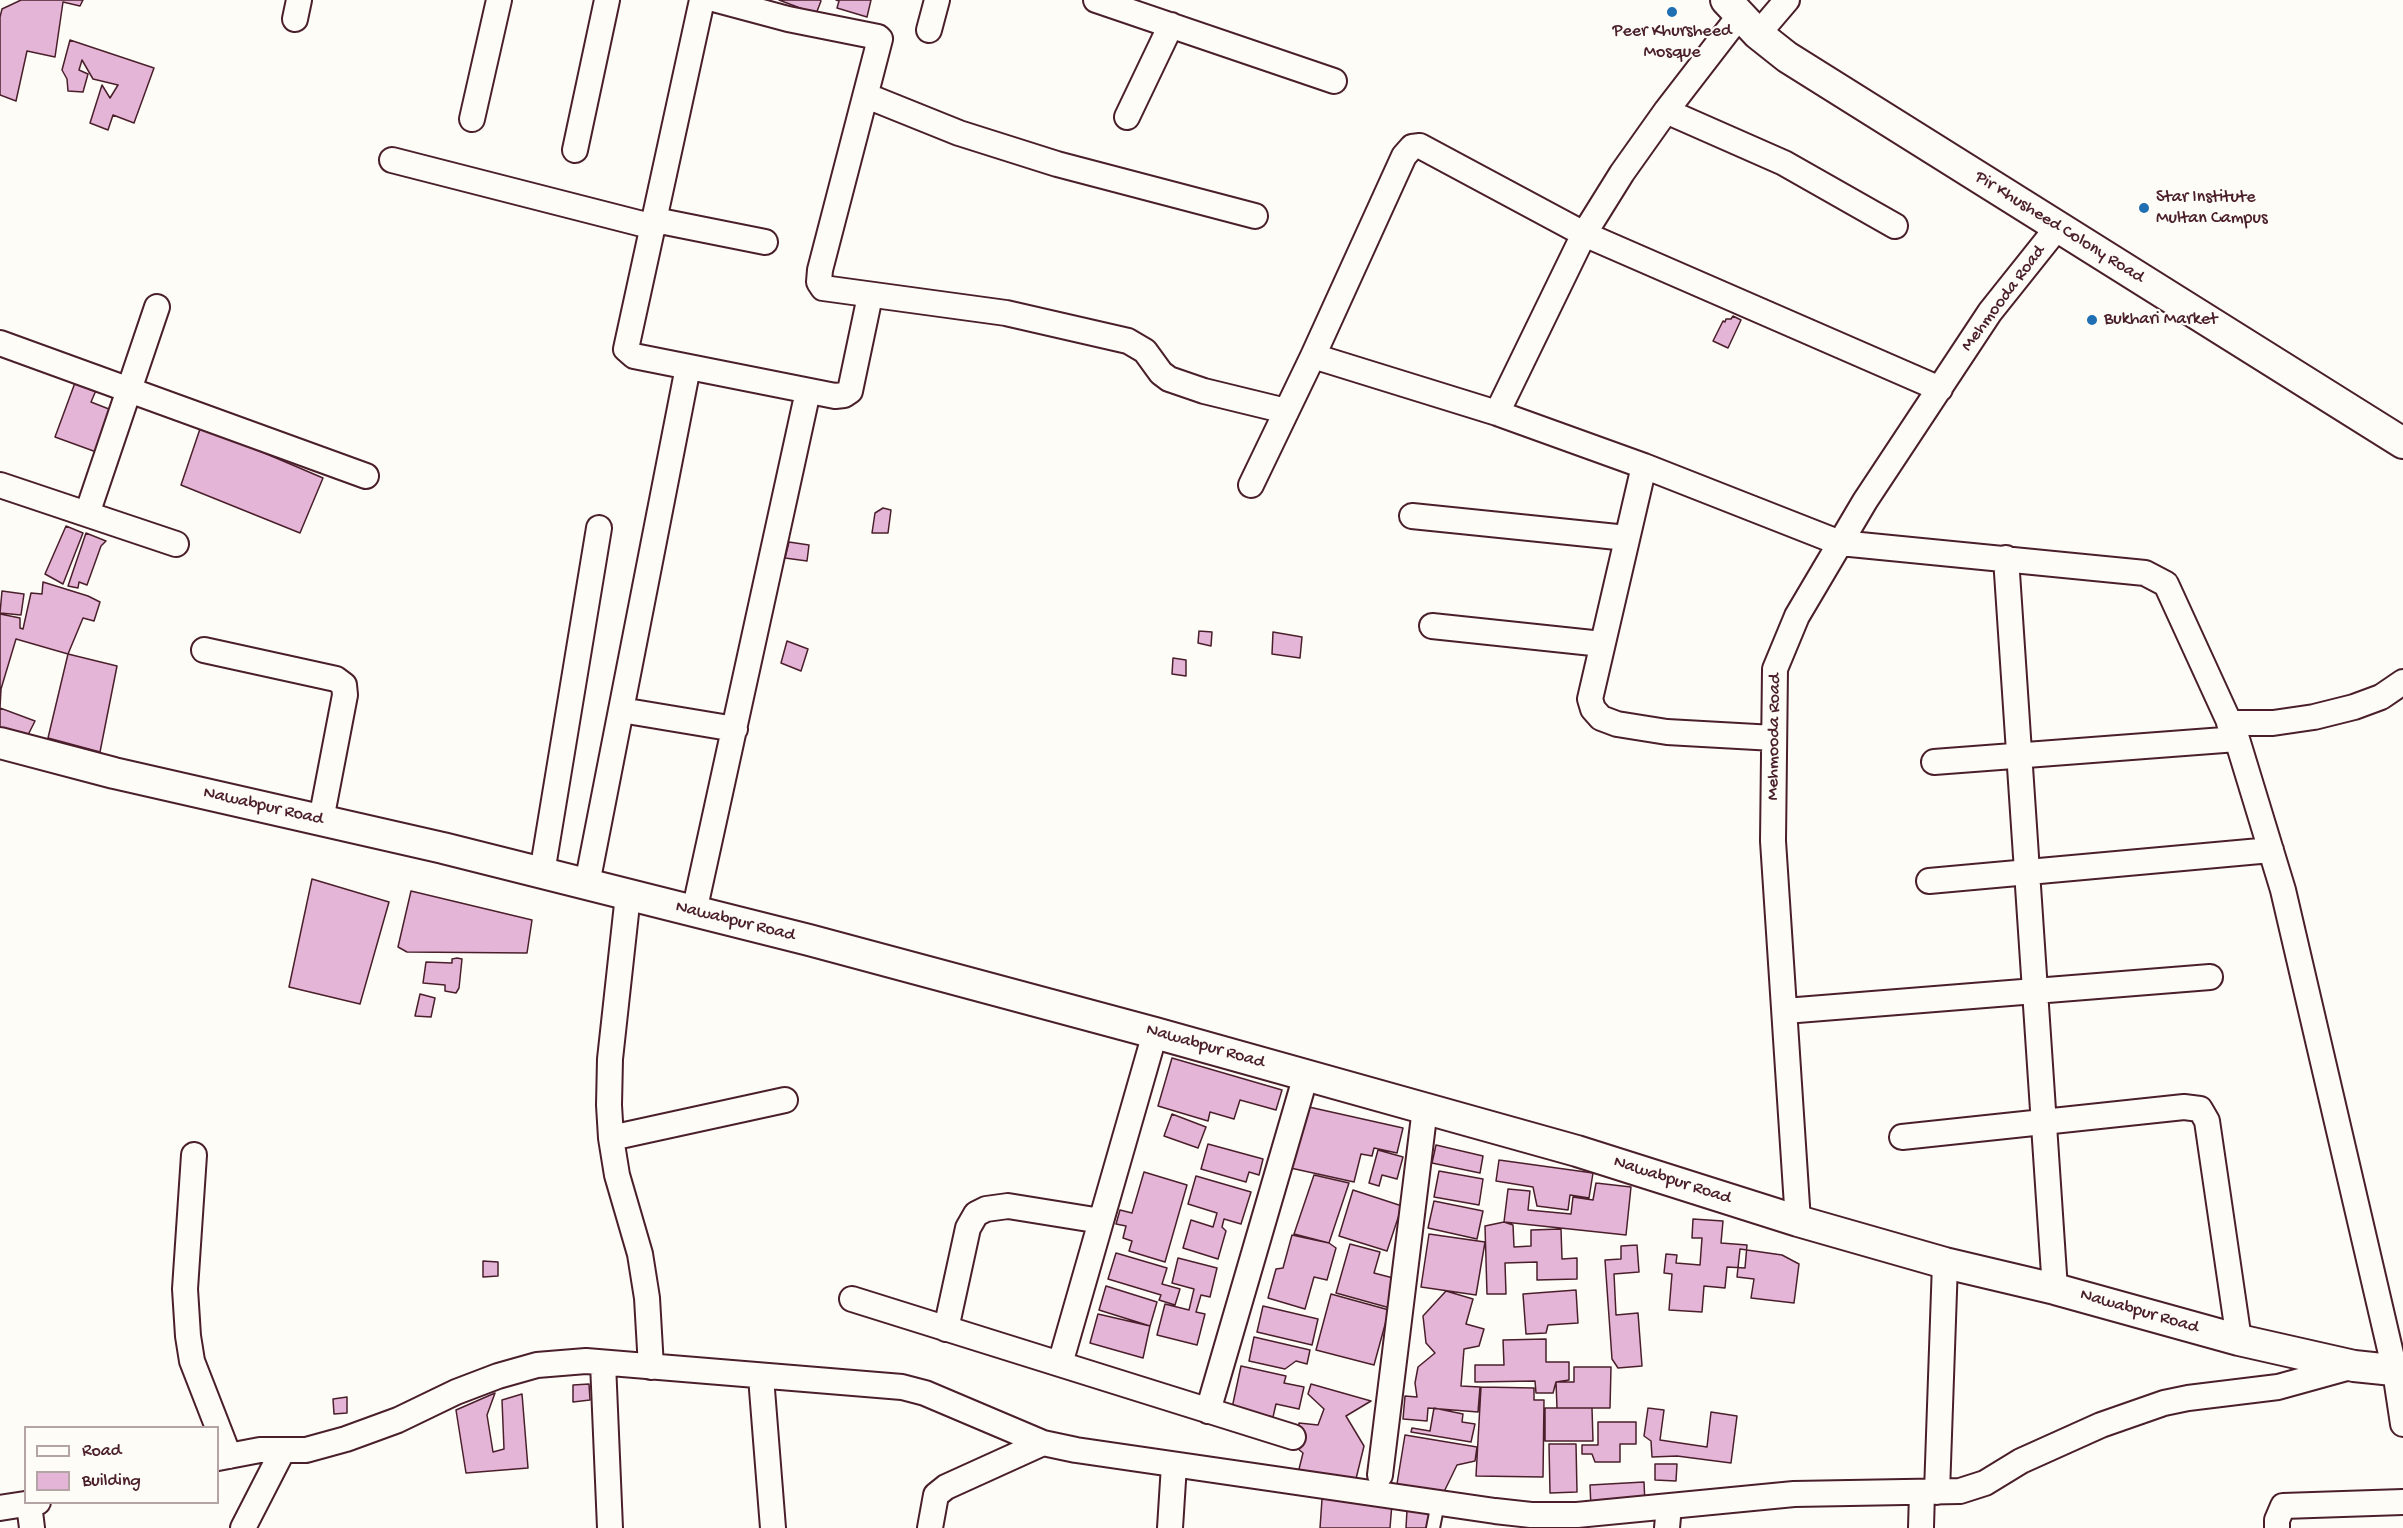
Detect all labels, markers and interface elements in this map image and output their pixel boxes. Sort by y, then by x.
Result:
marker: Peer Khursheed Mosque [1665,5,1679,19]
place label: Peer Khursheed Mosque [1613,21,1731,63]
street label: Pir Khusheed Colony Road [1970,167,2148,289]
place label: Star Institute Multan Campus [2156,187,2268,230]
marker: Star Institute Multan Campus [2137,201,2151,215]
street label: Mehmooda Road [1957,242,2051,356]
place label: Bukhari Market [2104,309,2217,331]
marker: Bukhari Market [2085,313,2099,327]
street label: Mehmooda Road [1763,673,1787,801]
street label: Nawabpur Road [201,783,325,831]
street label: Nawabpur Road [673,897,797,947]
street label: Nawabpur Road [1143,1020,1267,1074]
street label: Nawabpur Road [1610,1152,1734,1210]
street label: Nawabpur Road [2077,1285,2201,1339]
legend [24,1426,219,1504]
text: Road [82,1441,121,1462]
text: Building [82,1471,141,1492]

